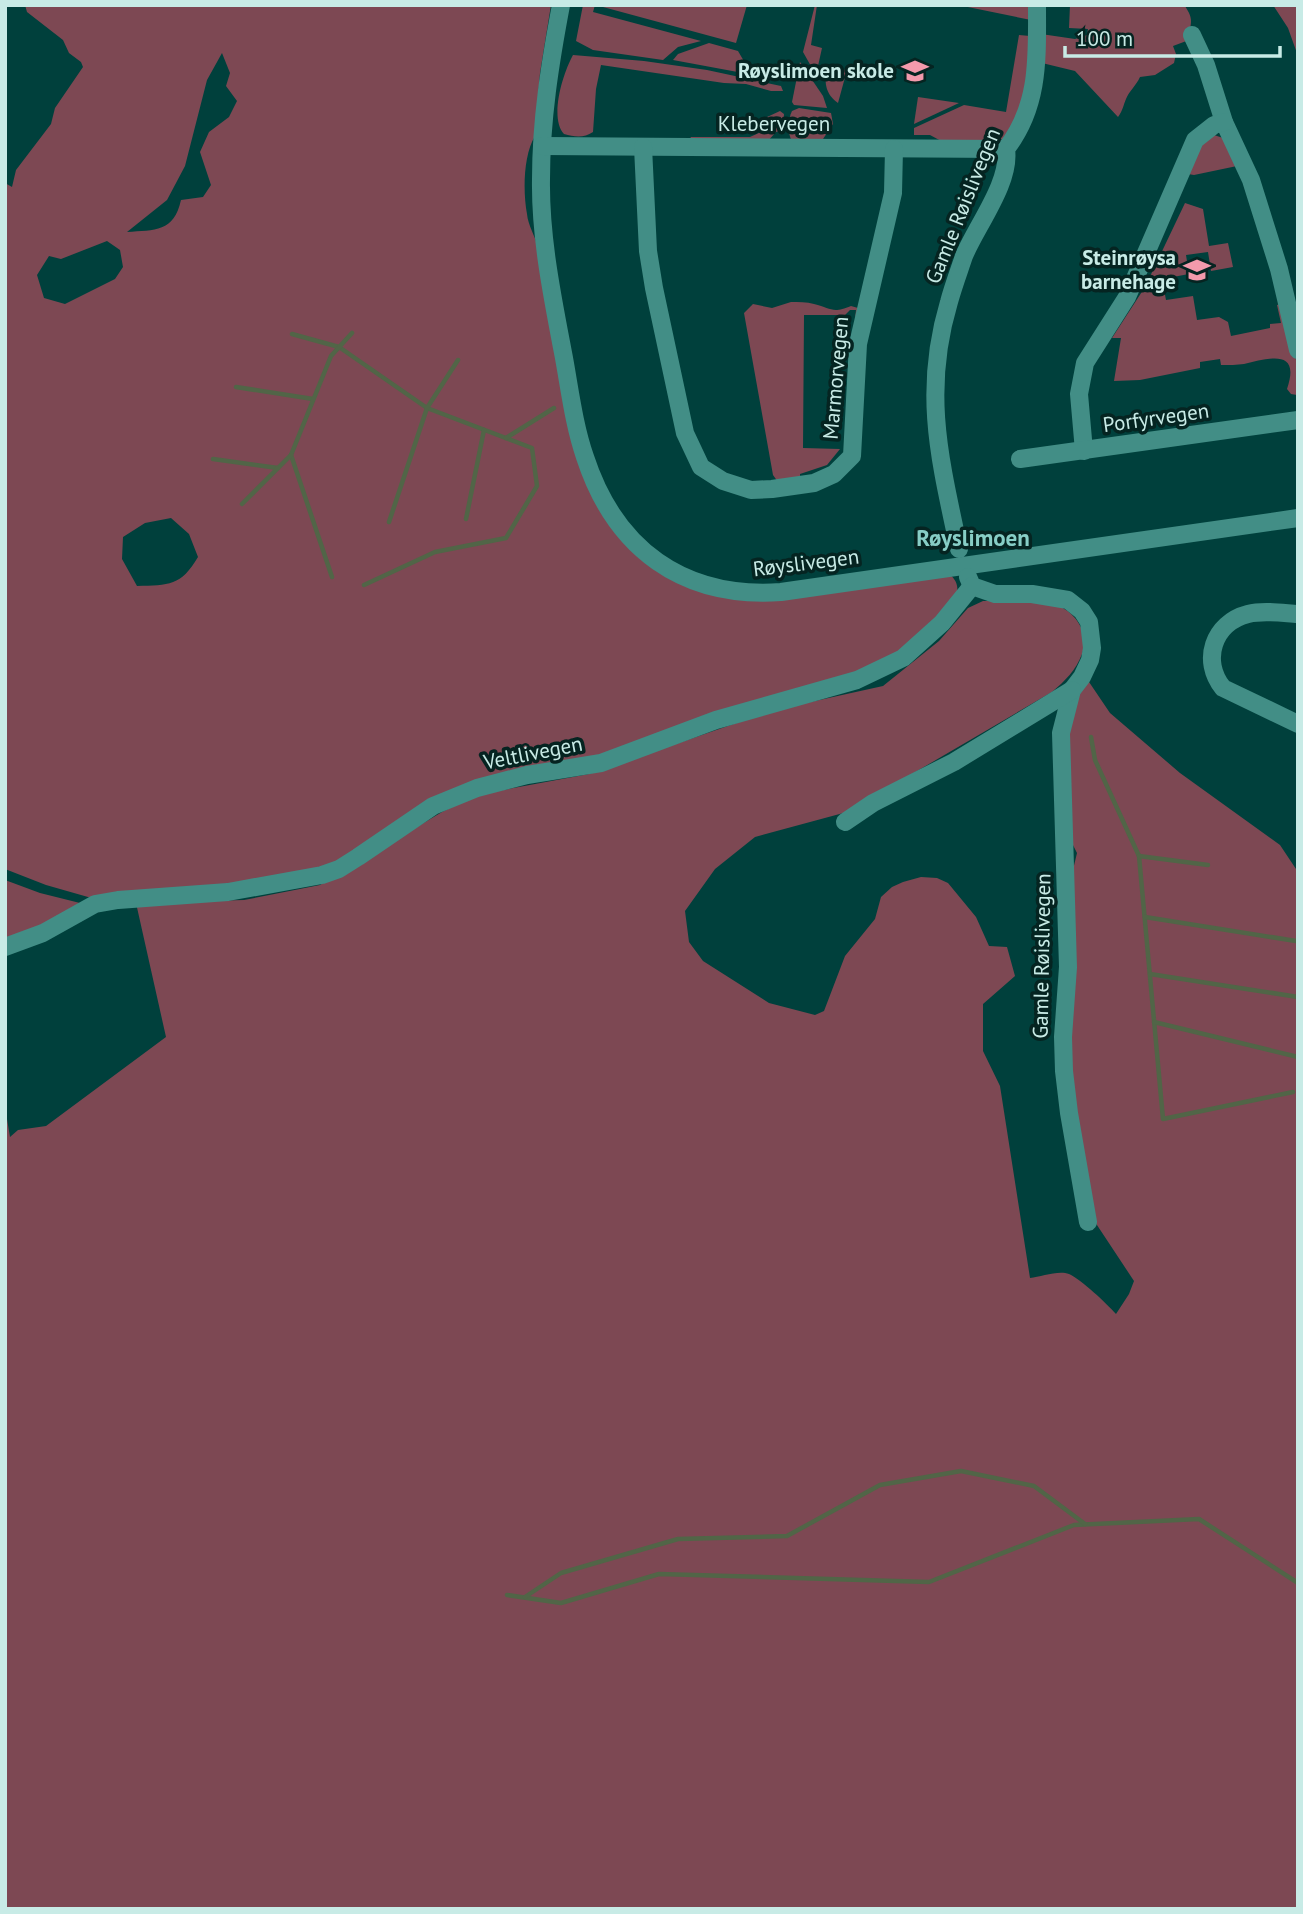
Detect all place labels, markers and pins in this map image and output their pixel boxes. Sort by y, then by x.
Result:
school or university icon: Røyslimoen skole [900,56,930,86]
place label: Røyslimoen skole [738,57,894,84]
place label: Steinrøysa barnehage [1081,244,1176,295]
school or university icon: Steinrøysa barnehage [1182,255,1212,285]

